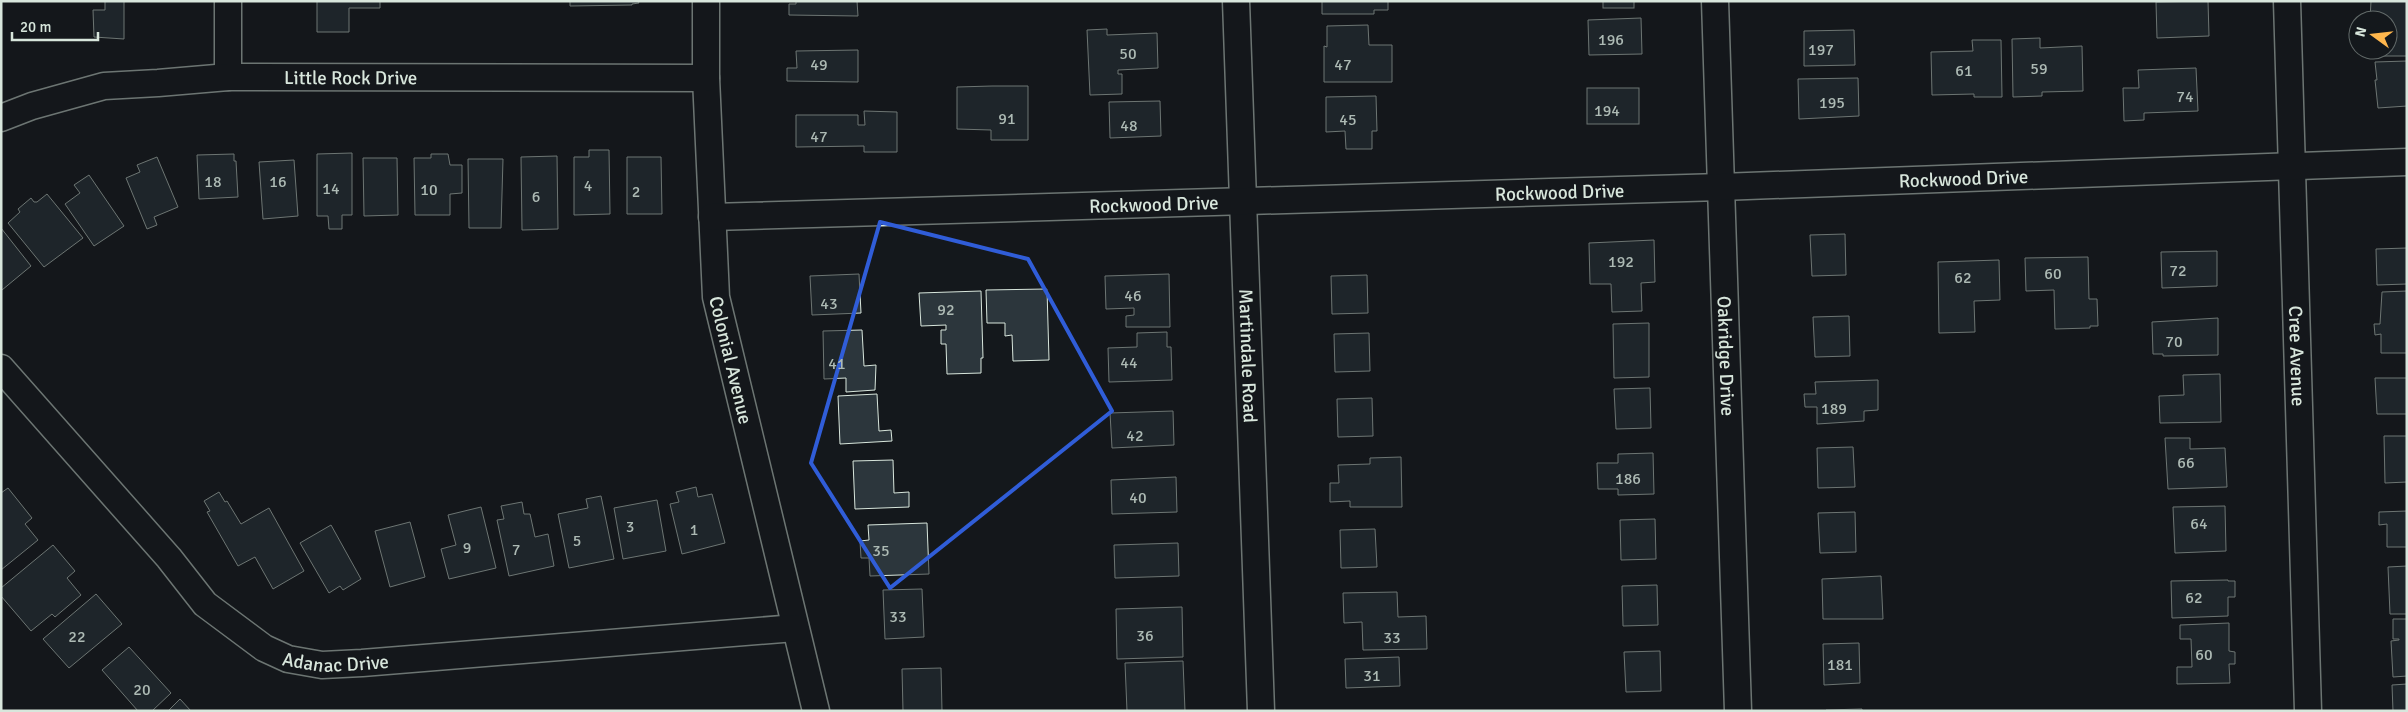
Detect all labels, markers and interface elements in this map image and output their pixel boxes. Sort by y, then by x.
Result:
scale bar [12,10,99,42]
north arrow [2348,10,2398,60]
text: 20 m [20,18,51,36]
text: N [2351,25,2370,39]
house number: 196 [1598,30,1624,50]
house number: 197 [1808,40,1834,60]
house number: 50 [1119,44,1137,64]
house number: 49 [810,55,828,75]
house number: 47 [1334,55,1352,75]
house number: 59 [2030,59,2048,79]
house number: 61 [1955,61,1973,81]
street label: Little Rock Drive [284,66,417,90]
house number: 74 [2176,87,2194,107]
house number: 195 [1819,93,1845,113]
house number: 194 [1594,101,1620,121]
house number: 91 [998,109,1016,129]
house number: 45 [1339,110,1357,130]
house number: 48 [1120,116,1138,136]
house number: 47 [810,127,828,147]
street label: Rockwood Drive [1898,165,2029,194]
house number: 18 [204,172,222,192]
house number: 16 [269,172,287,192]
house number: 4 [584,176,593,196]
house number: 14 [322,179,340,199]
street label: Rockwood Drive [1495,179,1625,207]
house number: 10 [420,180,438,200]
house number: 2 [632,182,640,202]
house number: 6 [532,187,540,207]
street label: Rockwood Drive [1089,191,1219,219]
house number: 192 [1608,252,1634,272]
house number: 72 [2169,261,2187,281]
house number: 60 [2044,264,2062,284]
house number: 62 [1954,268,1972,288]
house number: 46 [1124,286,1142,306]
street label: Martindale Road [1233,288,1262,423]
street label: Colonial Avenue [703,294,757,427]
house number: 43 [820,294,838,314]
street label: Oakridge Drive [1712,295,1739,416]
house number: 92 [937,300,955,320]
street label: Cree Avenue [2283,305,2310,407]
house number: 70 [2165,332,2183,352]
house number: 44 [1120,353,1138,373]
house number: 41 [828,354,846,374]
house number: 189 [1821,399,1847,419]
house number: 42 [1126,426,1144,446]
house number: 66 [2177,453,2195,473]
house number: 186 [1615,469,1641,489]
house number: 40 [1129,488,1147,508]
house number: 64 [2190,514,2208,534]
house number: 3 [626,517,634,537]
house number: 1 [690,520,698,540]
house number: 5 [573,531,581,551]
house number: 9 [463,538,471,558]
house number: 7 [512,540,520,560]
house number: 35 [872,541,890,561]
house number: 62 [2185,588,2203,608]
house number: 33 [889,607,907,627]
house number: 36 [1136,626,1154,646]
house number: 22 [68,627,86,647]
house number: 33 [1383,628,1401,648]
house number: 60 [2195,645,2213,665]
street label: Adanac Drive [280,647,390,678]
house number: 181 [1827,655,1853,675]
house number: 31 [1363,666,1381,686]
house number: 20 [133,680,151,700]

